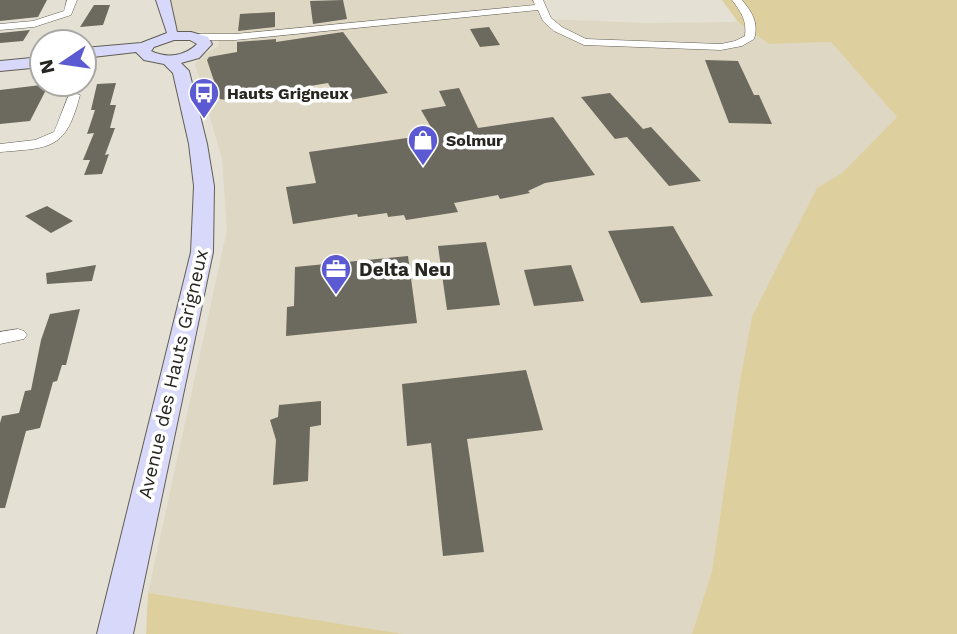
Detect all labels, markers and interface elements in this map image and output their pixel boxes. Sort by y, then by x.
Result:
north arrow [28,28,98,98]
text: N [34,57,60,76]
bus stop icon: Hauts Grigneux [187,76,221,120]
place label: Hauts Grigneux [227,84,349,103]
shop icon: Solmur [406,123,440,167]
place label: Solmur [446,131,503,150]
street label: Avenue des Hauts Grigneux [133,247,213,501]
office icon: Delta Neu [319,252,353,296]
place label: Delta Neu [359,258,451,281]

